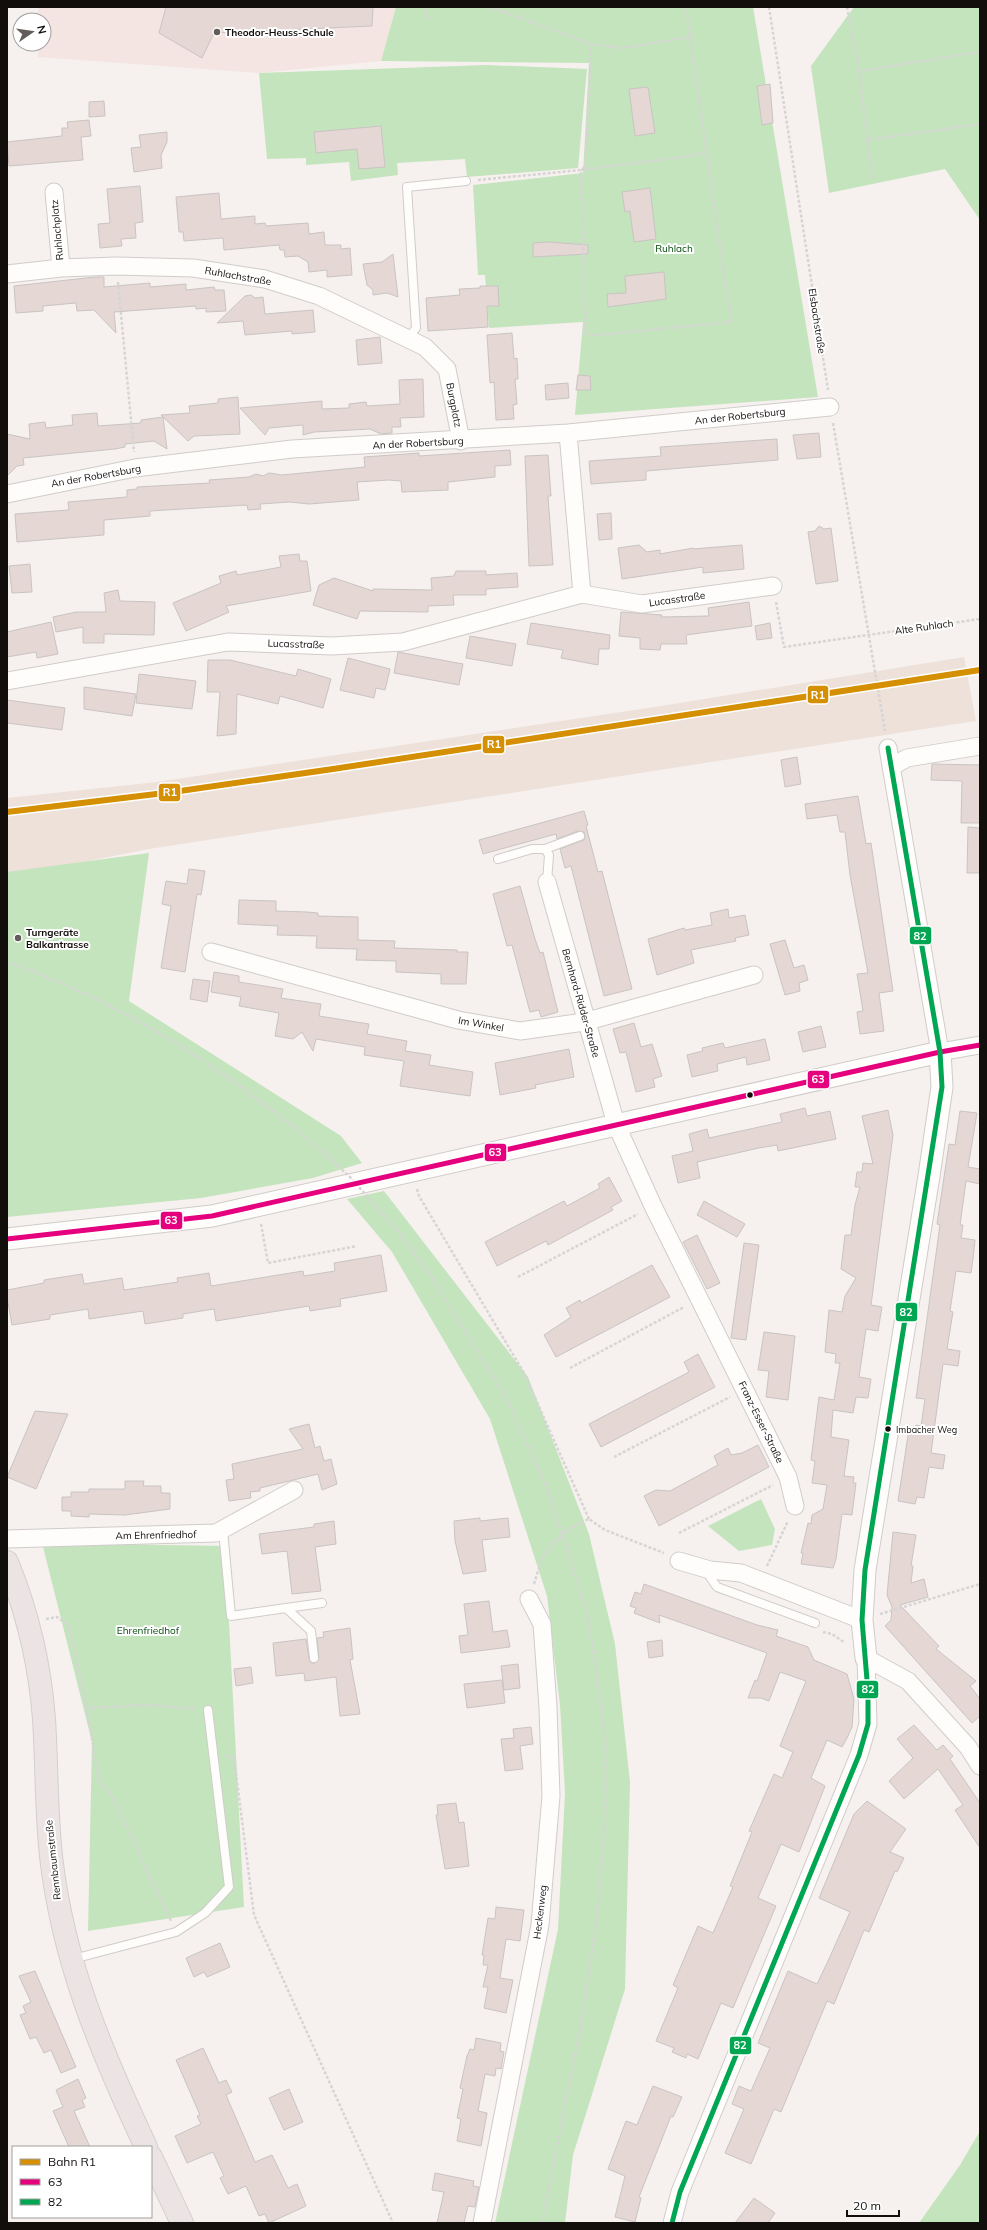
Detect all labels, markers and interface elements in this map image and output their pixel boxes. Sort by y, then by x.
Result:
north arrow [12,12,52,52]
text: N [34,24,49,35]
place label: Theodor-Heuss-Schule [225,26,334,39]
marker: Theodor-Heuss-Schule [212,27,222,37]
street label: Ruhlachplatz [48,199,66,261]
park label: Ruhlach [655,242,693,255]
street label: Ruhlachstraße [204,264,272,288]
street label: Elsbachstraße [805,287,829,355]
street label: Burgplatz [443,382,465,428]
street label: An der Robertsburg [694,405,786,427]
street label: An der Robertsburg [372,434,464,452]
street label: An der Robertsburg [50,462,142,490]
street label: Lucasstraße [648,589,706,609]
street label: Alte Ruhlach [894,616,954,638]
street label: Lucasstraße [267,637,325,651]
line badge: R1 [807,685,829,704]
text: R1 [811,688,826,702]
line badge: R1 [482,735,505,754]
text: R1 [487,737,502,751]
line badge: R1 [158,783,181,802]
text: R1 [163,785,178,799]
place label: Turngeräte Balkantrasse [26,926,89,951]
line badge: 82 [909,926,932,945]
text: 82 [913,929,927,943]
marker: Turngeräte Balkantrasse [13,933,23,943]
street label: Bernhard-Ridder-Straße [559,947,603,1059]
street label: Im Winkel [457,1014,505,1034]
line badge: 63 [807,1070,830,1089]
text: 63 [811,1072,825,1086]
unlabelled marker [745,1090,755,1100]
line badge: 63 [484,1143,507,1162]
text: 63 [488,1145,502,1159]
line badge: 63 [160,1211,183,1230]
text: 63 [164,1213,178,1227]
line badge: 82 [895,1302,918,1322]
text: 82 [899,1305,913,1319]
street label: Franz-Esser-Straße [735,1379,787,1465]
marker: Imbacher Weg [883,1424,893,1434]
place label: Imbacher Weg [896,1424,957,1435]
street label: Am Ehrenfriedhof [115,1528,197,1542]
park label: Ehrenfriedhof [117,1624,180,1637]
line badge: 82 [856,1680,879,1699]
text: 82 [861,1682,875,1696]
street label: Rennbaumstraße [42,1819,64,1901]
street label: Heckenweg [530,1884,550,1940]
line badge: 82 [729,2036,752,2055]
text: 82 [733,2038,747,2052]
legend [12,2146,152,2218]
text: Bahn R1 [48,2154,96,2169]
text: 63 [48,2174,62,2189]
scale bar [847,2192,899,2218]
text: 82 [48,2194,62,2209]
text: 20 m [853,2198,881,2213]

